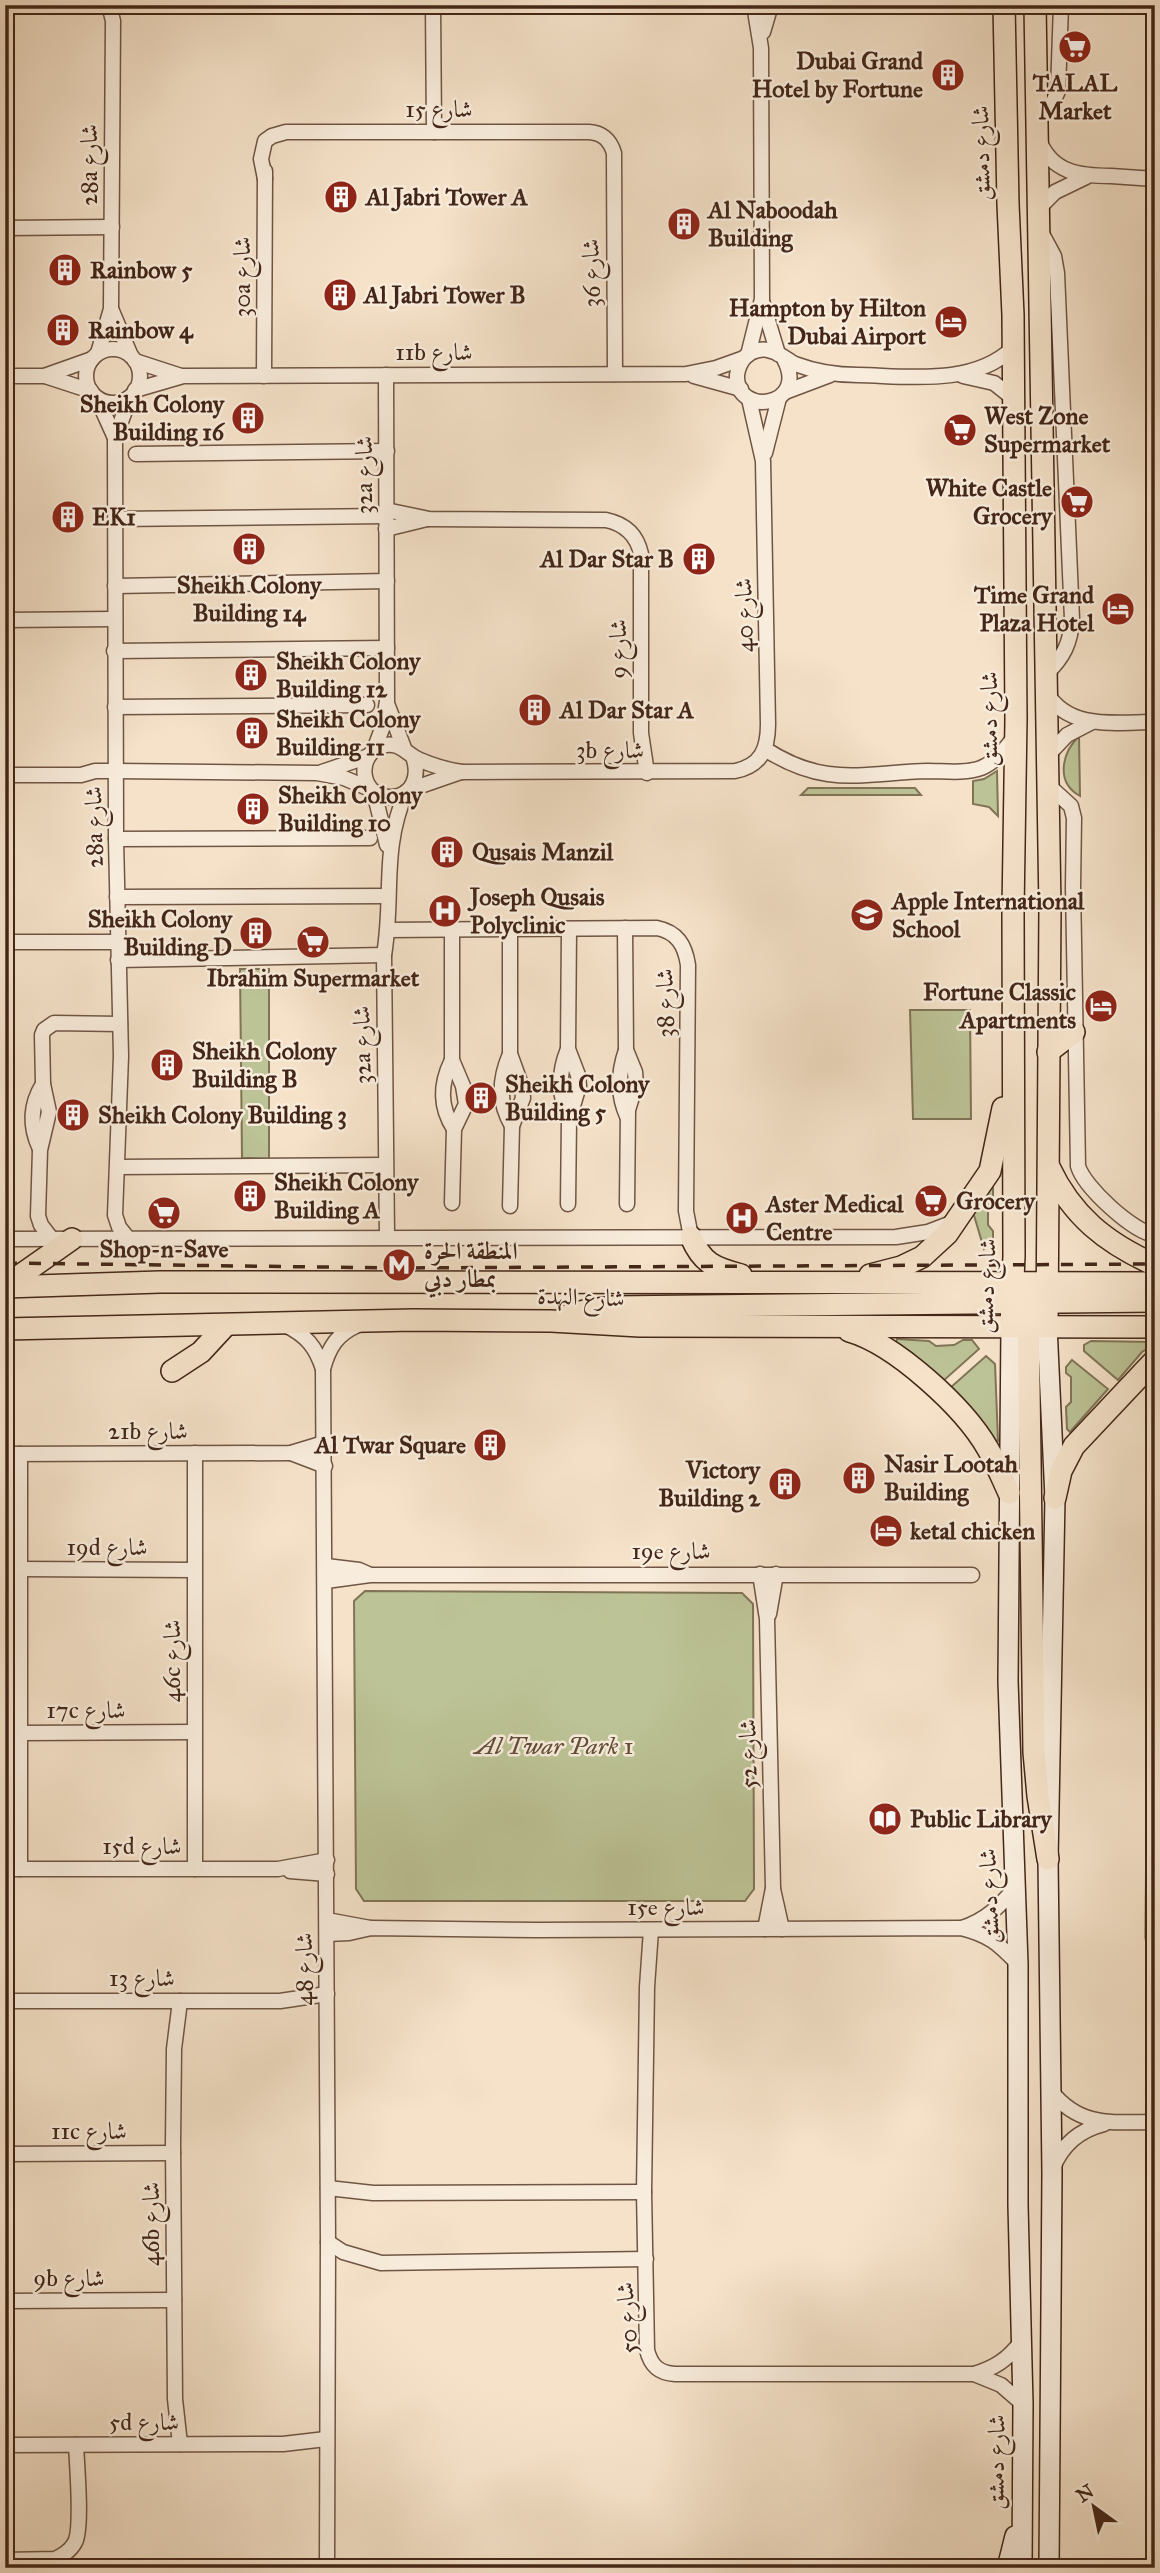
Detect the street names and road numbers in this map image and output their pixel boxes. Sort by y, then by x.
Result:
street label: شارع 15 [405,94,473,129]
street label: شارع دمشق [965,105,1002,201]
street label: 28a شارع [74,124,109,206]
street label: 30a شارع [227,237,262,317]
street label: شارع 36 [575,238,612,308]
street label: 11b شارع [395,337,473,372]
street label: 32a شارع [349,436,384,514]
street label: شارع 40 [728,578,765,652]
street label: شارع 9 [603,619,638,679]
street label: شارع دمشق [974,671,1009,767]
street label: 3b شارع [576,735,644,770]
street label: 28a شارع [78,786,115,868]
street label: شارع 38 [649,968,686,1038]
street label: 32a شارع [346,1005,383,1084]
street label: شارع دمشق [969,1238,1008,1334]
street label: شارع النهدة [537,1280,625,1319]
street label: 21b شارع [108,1416,188,1451]
street label: 19d شارع [66,1532,148,1567]
street label: 19e شارع [631,1536,711,1571]
street label: 46c شارع [157,1620,192,1702]
street label: 17c شارع [46,1695,126,1730]
street label: شارع 52 [732,1719,769,1789]
street label: 15d شارع [102,1831,182,1866]
street label: شارع دمشق [972,1848,1011,1944]
street label: 15e شارع [627,1892,705,1927]
street label: شارع 48 [289,1933,324,2005]
street label: شارع 13 [109,1963,175,1998]
street label: 11c شارع [51,2116,127,2151]
street label: 46b شارع [136,2182,171,2266]
street label: 9b شارع [33,2263,105,2298]
street label: شارع 50 [610,2281,649,2355]
street label: 5d شارع [109,2407,179,2442]
street label: شارع دمشق [980,2414,1017,2510]

